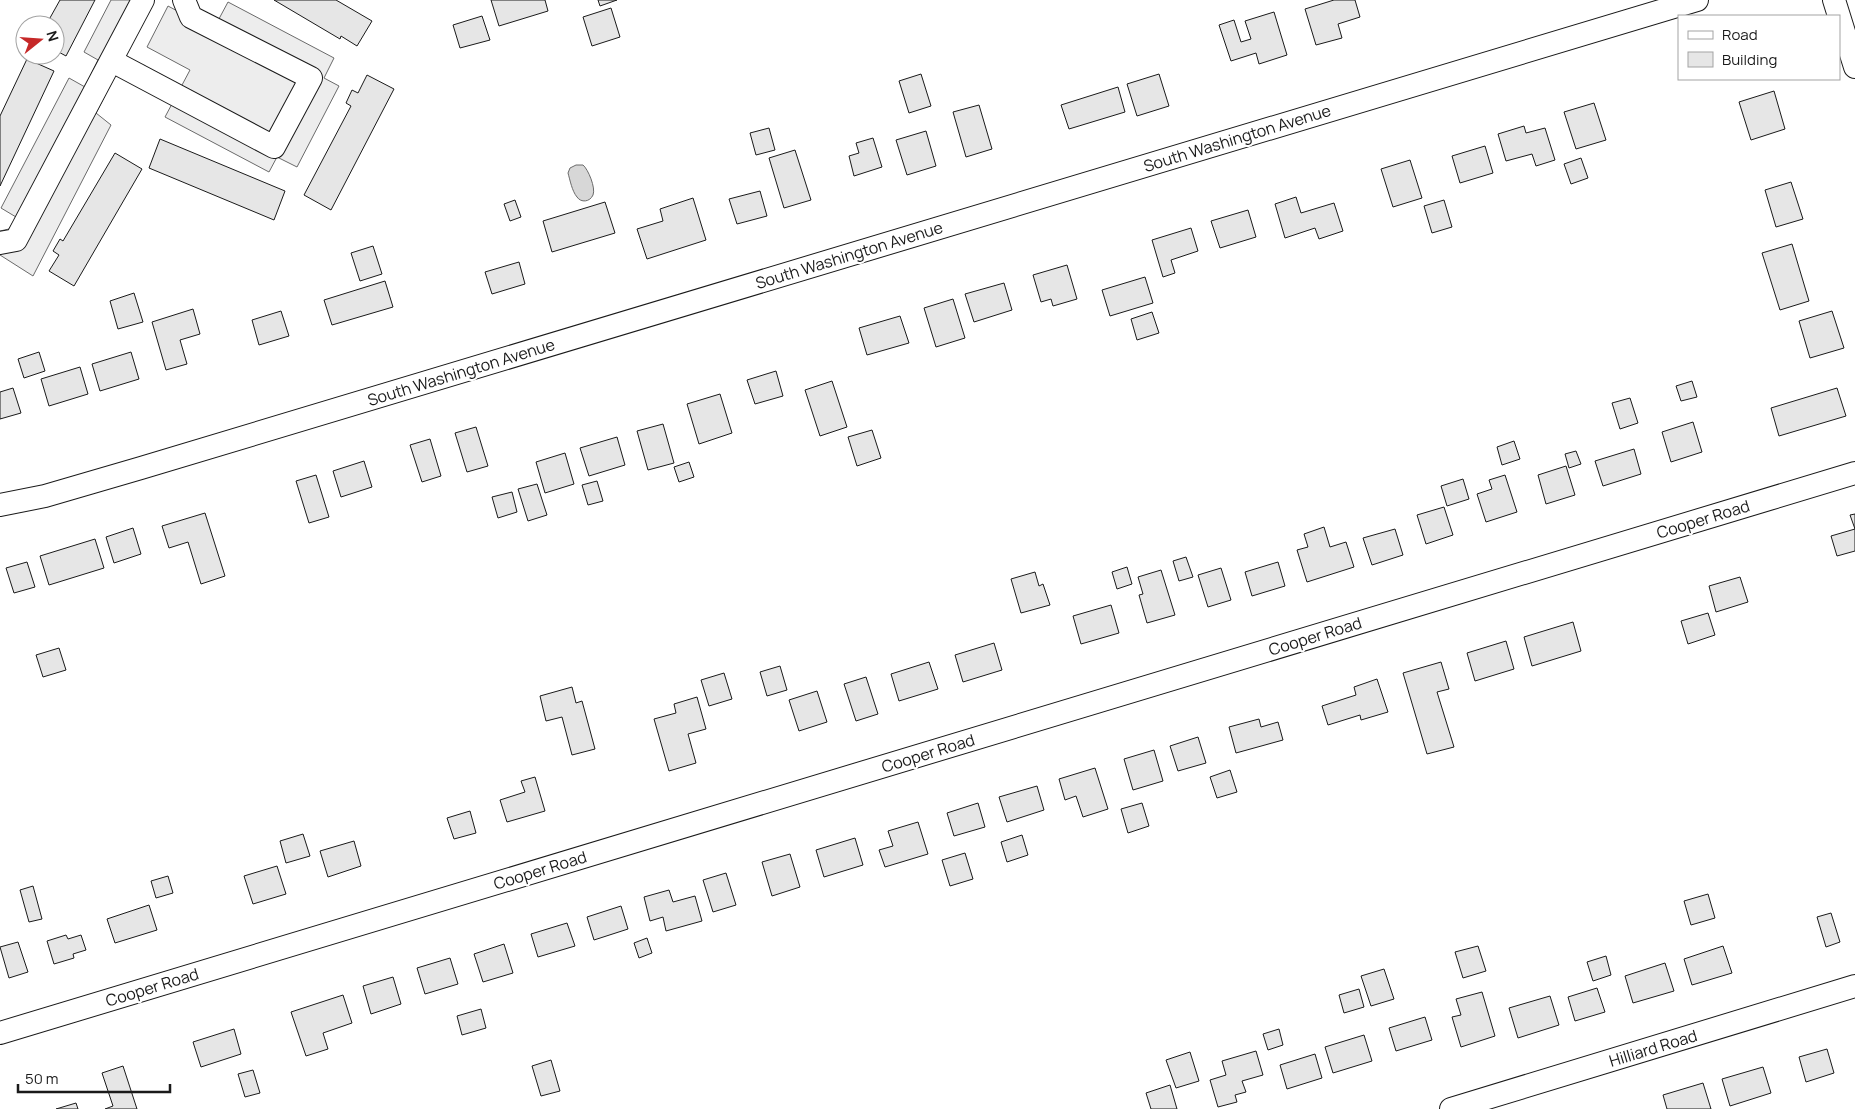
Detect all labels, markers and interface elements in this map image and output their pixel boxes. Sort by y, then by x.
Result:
north arrow [15,15,65,65]
legend [1678,15,1840,80]
text: Road [1722,24,1758,45]
text: N [42,28,63,44]
text: Building [1722,49,1777,70]
street label: South Washington Avenue [1141,99,1333,177]
street label: South Washington Avenue [753,216,945,294]
street label: South Washington Avenue [365,333,557,411]
street label: Cooper Road [1654,494,1752,544]
street label: Cooper Road [1266,611,1364,661]
street label: Cooper Road [879,728,977,778]
street label: Cooper Road [491,845,589,895]
street label: Cooper Road [103,962,201,1012]
street label: Hilliard Road [1606,1024,1700,1072]
scale bar [18,1062,170,1094]
text: 50 m [25,1068,59,1089]

